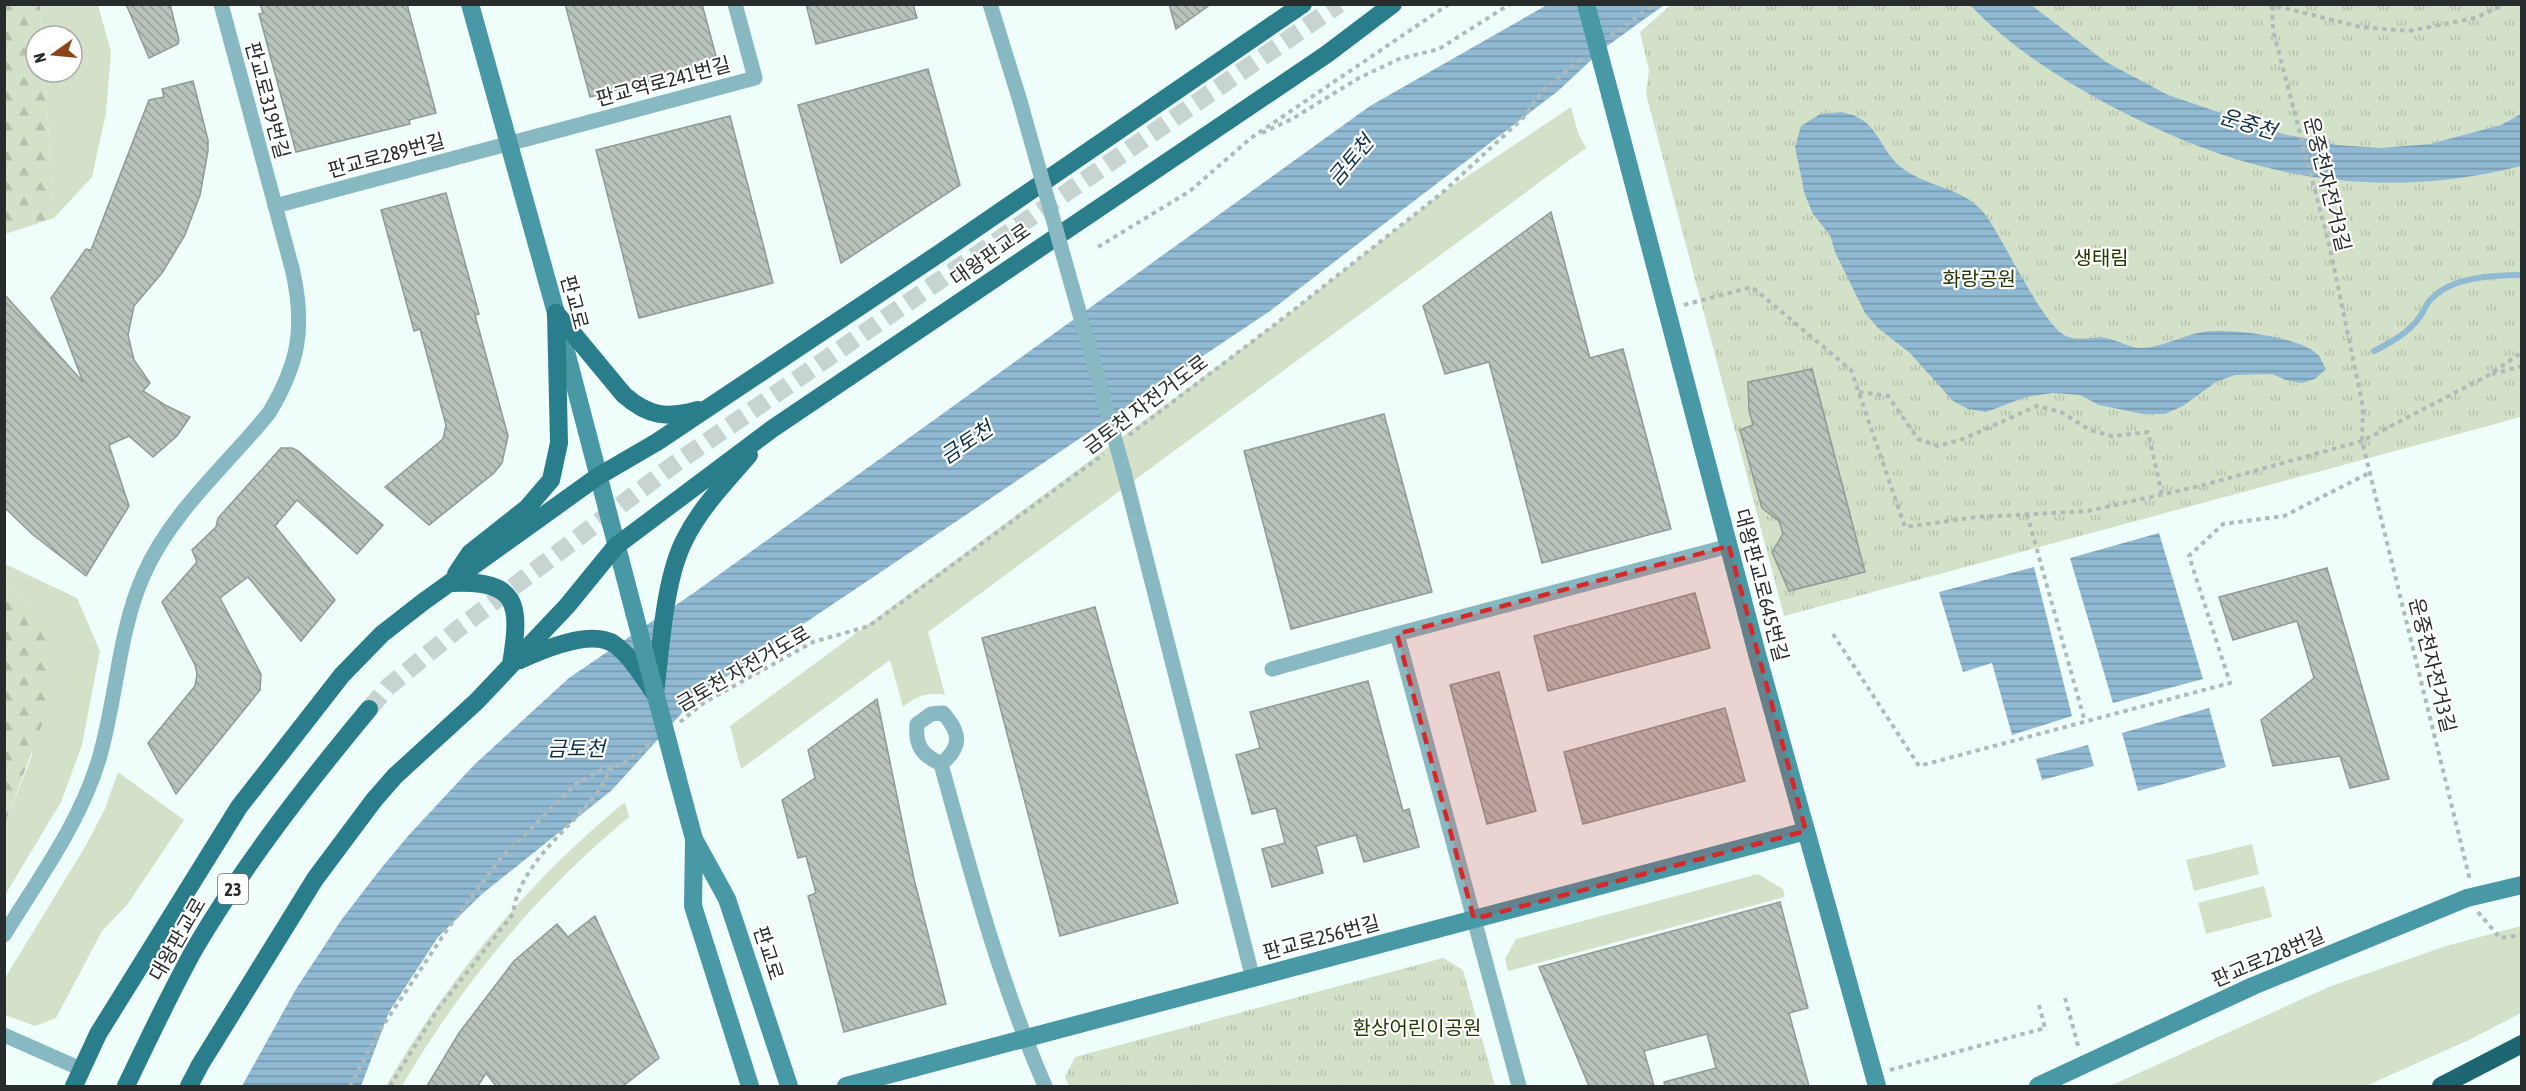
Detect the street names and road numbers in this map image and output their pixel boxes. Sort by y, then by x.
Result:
street label: 판교로319번길 [241,39,295,161]
street label: 판교역로241번길 [593,52,733,110]
street label: 운중천자전거3길 [2300,114,2356,254]
street label: 판교로289번길 [325,128,447,182]
street label: 대왕판교로 [946,218,1034,290]
street label: 판교로 [557,272,593,332]
street label: 금토천 자전거도로 [1078,350,1212,458]
street label: 대왕판교로645번길 [1731,506,1793,664]
street label: 운중천자전거3길 [2405,595,2461,735]
street label: 금토천 자전거도로 [672,621,814,715]
road number: 23 [218,874,248,904]
street label: 대왕판교로 [144,893,210,985]
street label: 판교로256번길 [1260,910,1382,964]
street label: 판교로 [750,923,788,983]
street label: 판교로228번길 [2208,923,2328,991]

